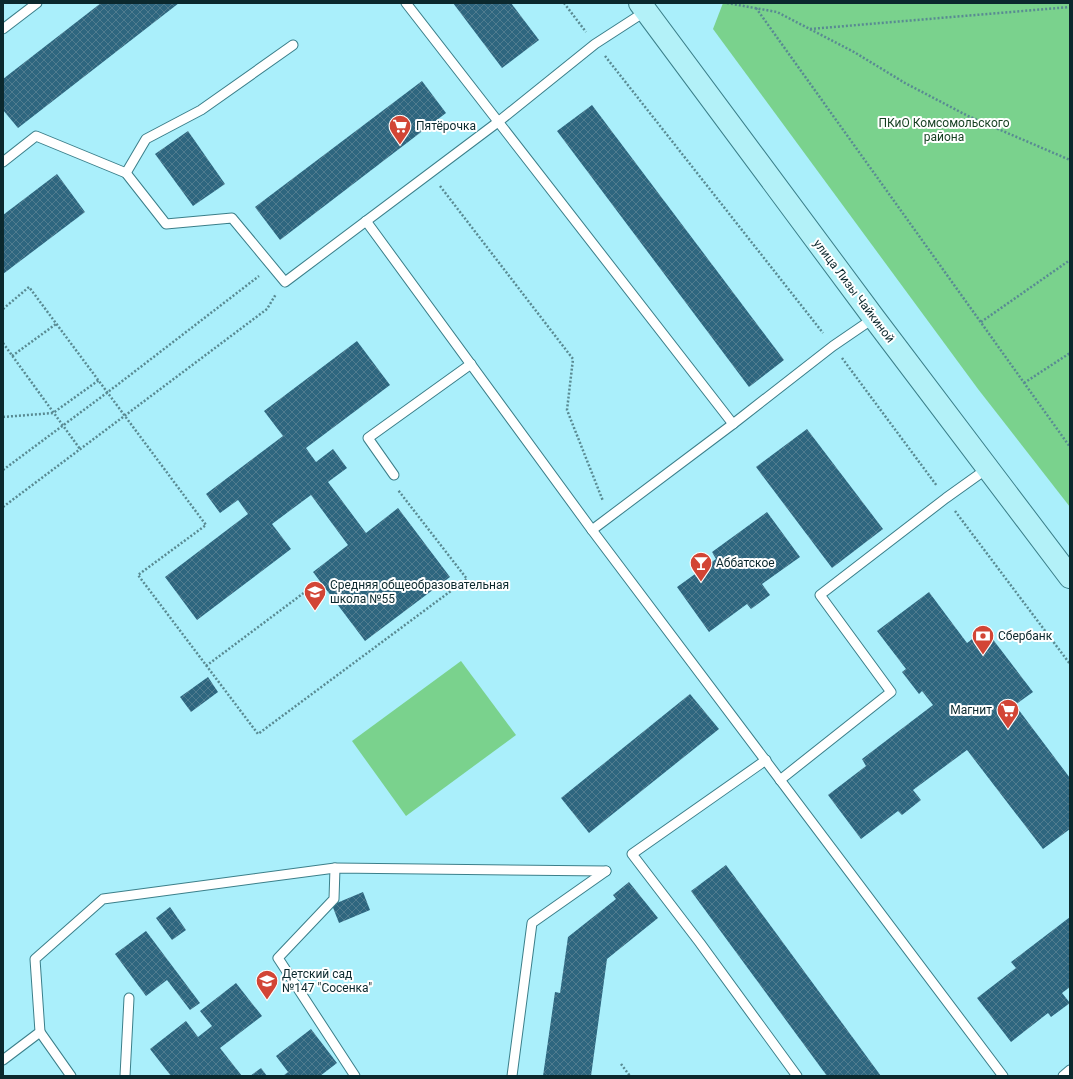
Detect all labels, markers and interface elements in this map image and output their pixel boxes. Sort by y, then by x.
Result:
supermarket icon: Пятёрочка [387,113,413,146]
park label: ПКиО Комсомольского района [878,116,1010,144]
place label: Пятёрочка [416,119,476,133]
street label: улица Лизы Чайкиной [811,237,897,345]
bar icon: Аббатское [688,550,714,583]
place label: Аббатское [716,556,775,570]
place label: Средняя общеобразовательная школа №55 [330,578,509,606]
school or university icon: Средняя общеобразовательная школа №55 [302,579,328,612]
bank icon: Сбербанк [970,623,996,656]
place label: Сбербанк [998,629,1053,643]
supermarket icon: Магнит [995,697,1021,730]
place label: Магнит [950,703,992,717]
place label: Детский сад №147 "Сосенка" [282,967,372,995]
school or university icon: Детский сад №147 "Сосенка" [254,968,280,1001]

